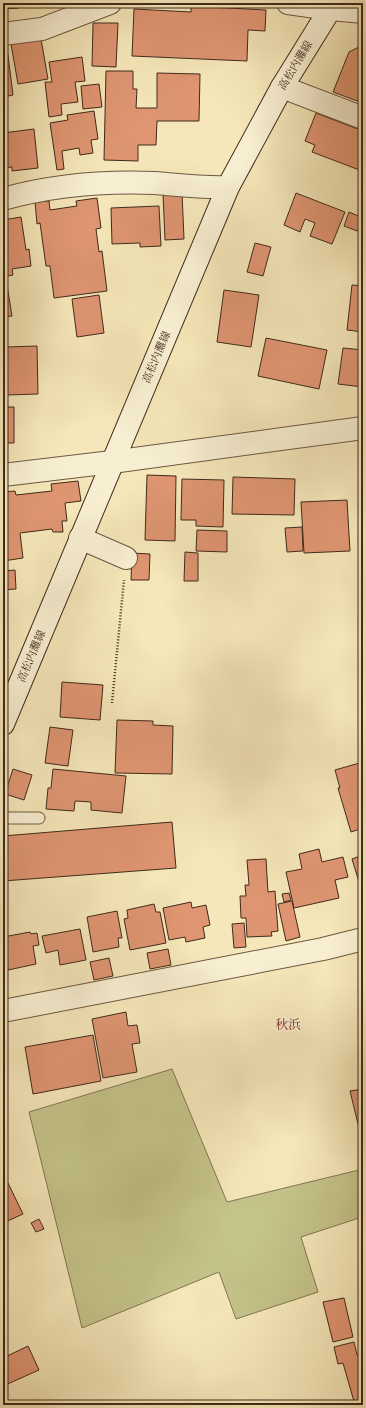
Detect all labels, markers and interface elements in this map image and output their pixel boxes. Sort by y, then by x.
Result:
street label: 高松内灘線 [275,38,315,92]
street label: 高松内灘線 [139,329,173,385]
street label: 高松内灘線 [14,628,48,684]
district label: 秋浜 [275,1016,301,1032]

